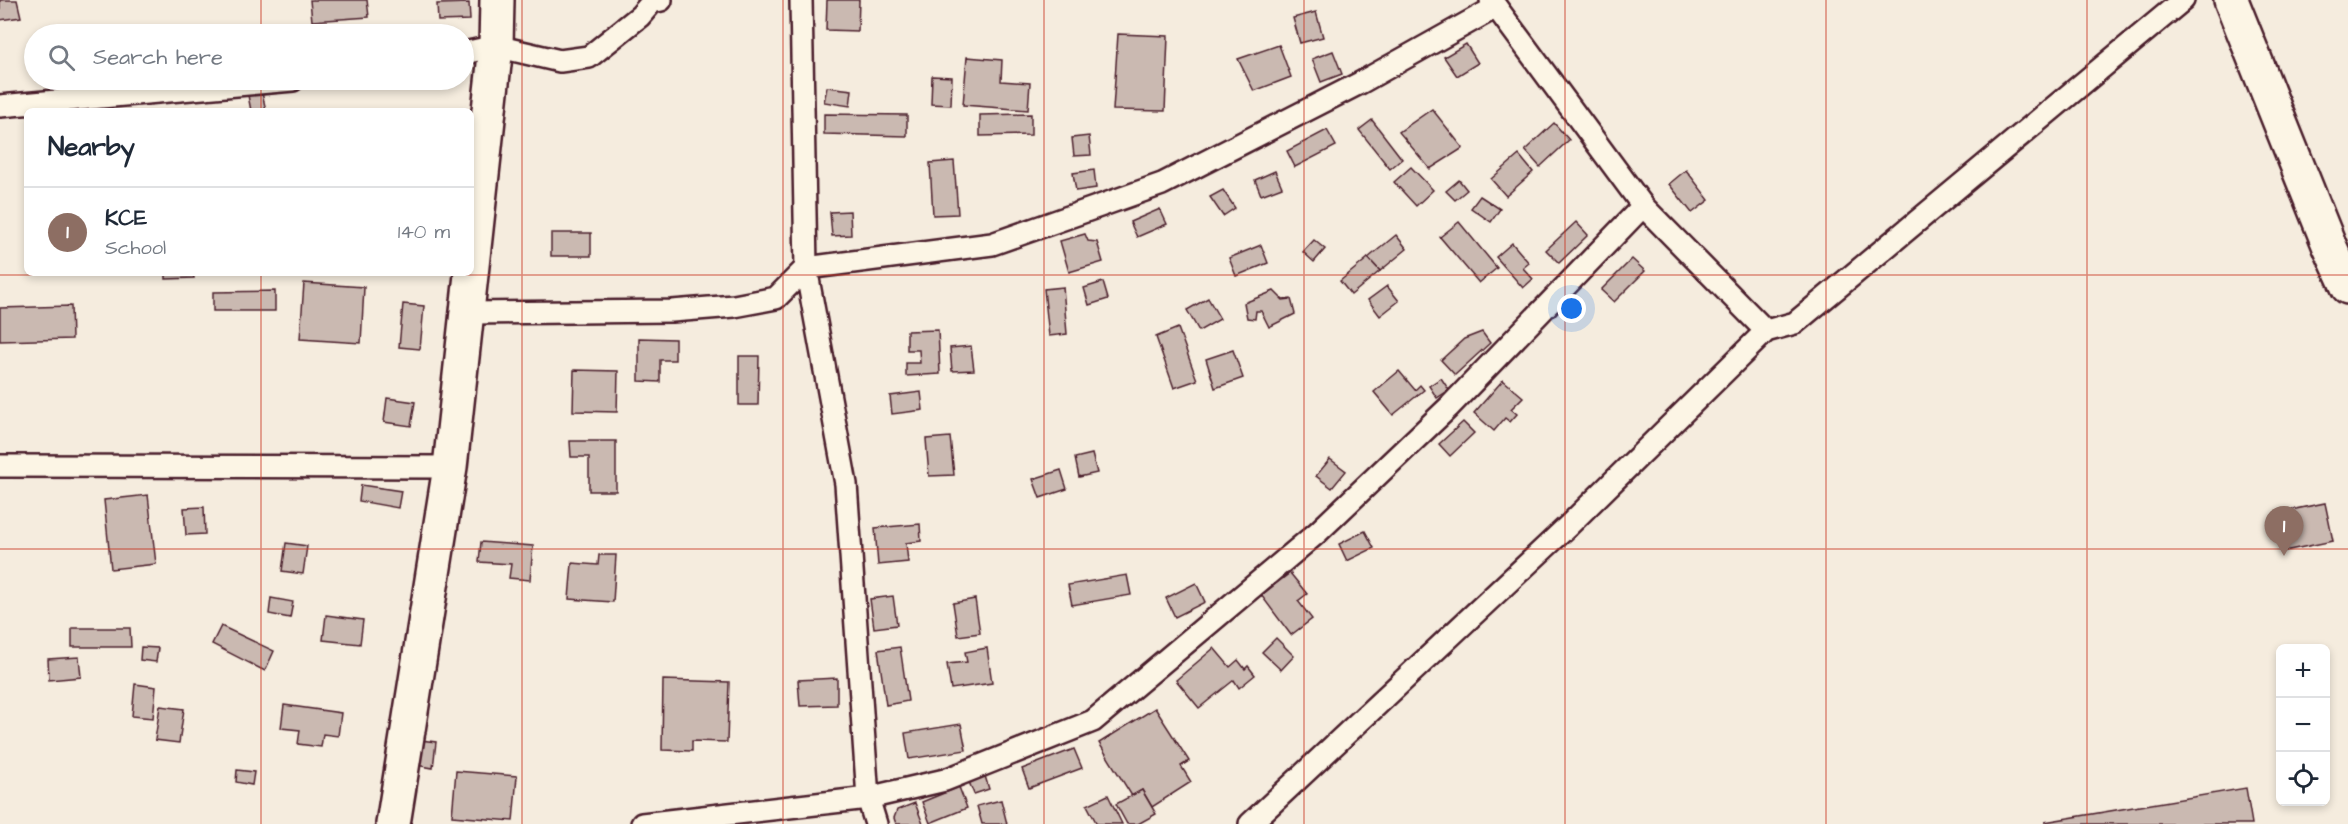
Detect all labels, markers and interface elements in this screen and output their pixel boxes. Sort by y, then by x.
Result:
search box [24,24,474,90]
icon: search [45,41,78,74]
text: Search here [93,42,223,73]
text: Nearby [48,129,135,165]
text: KCE [105,203,147,234]
text: 1 [66,218,69,246]
text: 140 m [398,218,450,246]
text: School [105,234,166,262]
your location [1557,294,1586,323]
pin: 1 [2264,506,2304,556]
map controls [2276,644,2330,806]
button: + [2276,644,2330,698]
button: − [2276,698,2330,752]
button: locate [2276,752,2330,806]

